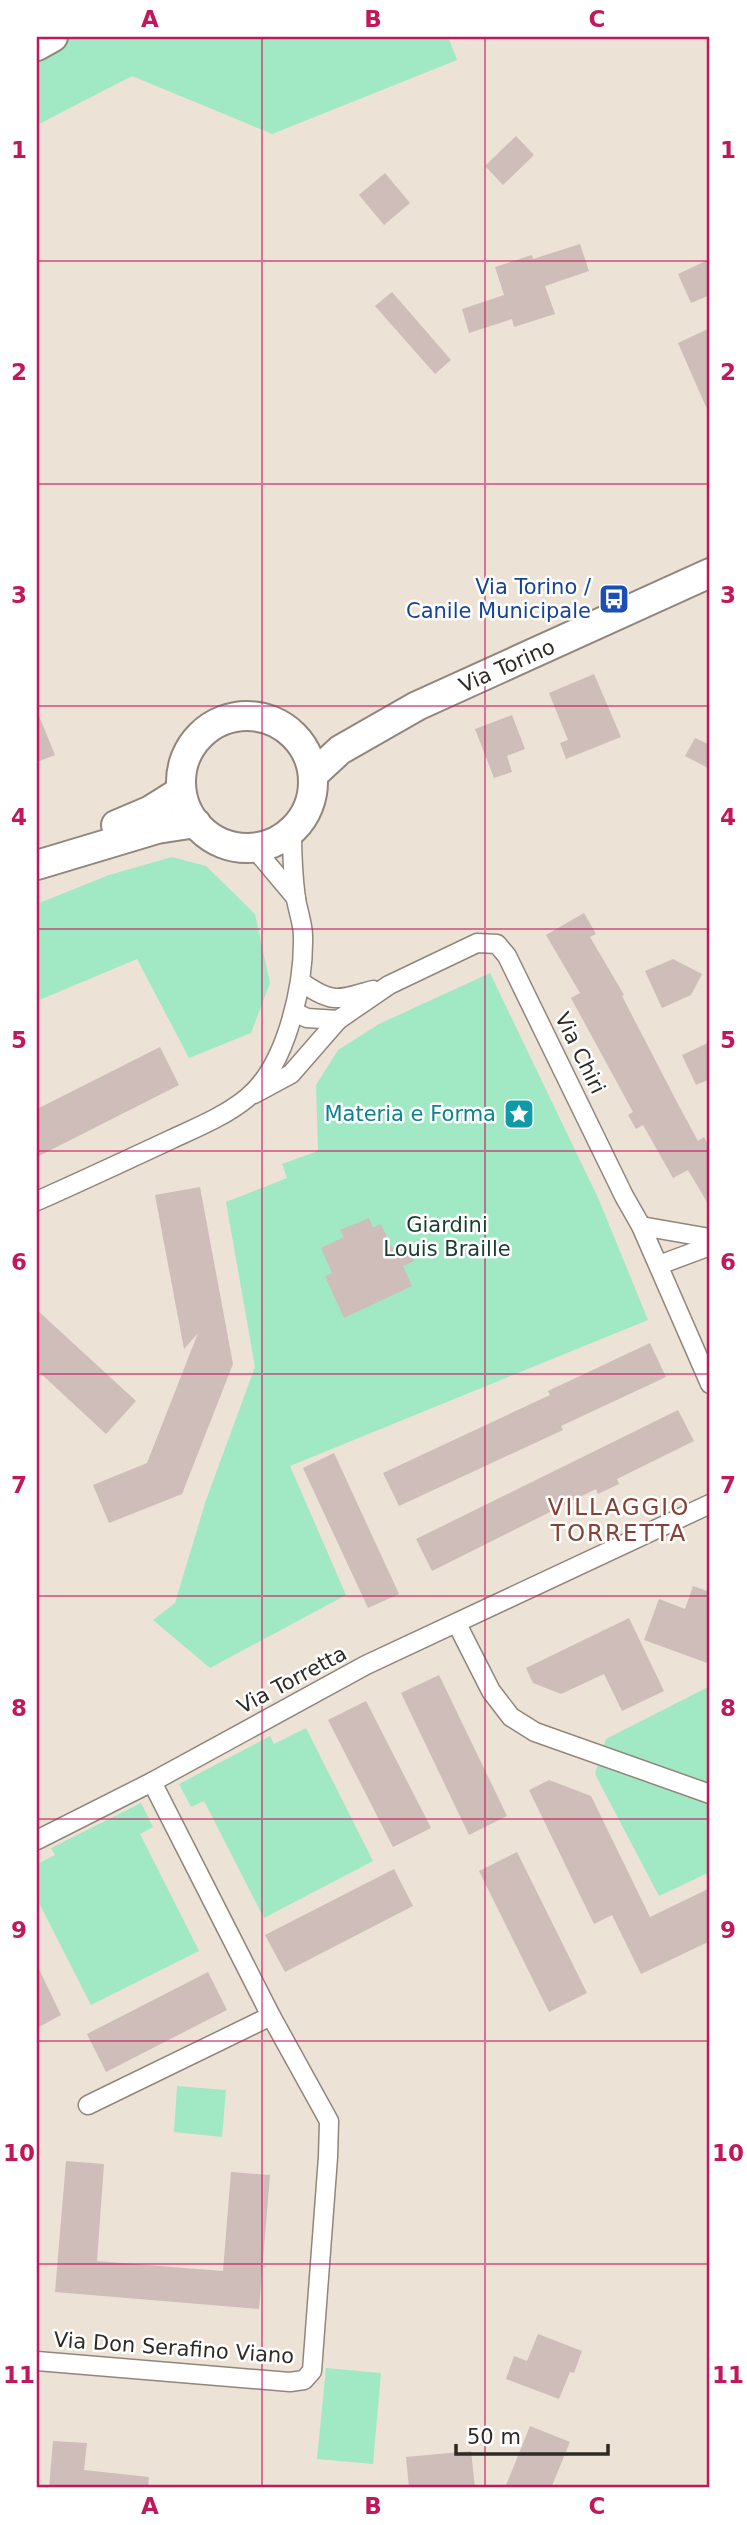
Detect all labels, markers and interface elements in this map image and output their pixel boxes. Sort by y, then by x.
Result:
text: A [141,6,159,32]
text: B [364,6,382,32]
text: C [589,6,605,32]
text: 1 [11,137,27,163]
text: 1 [720,137,736,163]
text: 2 [11,359,27,385]
text: 2 [720,359,736,385]
place label: Via Torino / Canile Municipale [406,575,592,623]
text: 3 [11,582,27,608]
bus stop icon: Via Torino / Canile Municipale [597,582,631,616]
text: 3 [720,582,736,608]
street label: Via Torino [456,634,558,698]
text: 4 [11,804,27,830]
text: 4 [720,804,736,830]
street label: Via Chiri [550,1008,610,1098]
text: 5 [11,1027,27,1053]
text: 5 [720,1027,736,1053]
place icon: Materia e Forma [502,1097,536,1131]
place label: Materia e Forma [324,1102,496,1126]
park label: Giardini Louis Braille [383,1213,511,1261]
text: 6 [11,1249,27,1275]
text: 6 [720,1249,736,1275]
text: 7 [11,1472,27,1498]
text: 7 [720,1472,736,1498]
district label: VILLAGGIO TORRETTA [548,1494,690,1546]
street label: Via Torretta [233,1641,351,1719]
text: 8 [11,1695,27,1721]
text: 8 [720,1695,736,1721]
text: 9 [11,1917,27,1943]
text: 9 [720,1917,736,1943]
text: 10 [3,2140,35,2166]
text: 10 [712,2140,744,2166]
street label: Via Don Serafino Viano [53,2328,295,2368]
text: 11 [3,2362,35,2388]
text: 11 [712,2362,744,2388]
scale bar [456,2413,609,2457]
text: 50 m [467,2425,521,2449]
text: A [141,2493,159,2519]
text: B [364,2493,382,2519]
text: C [589,2493,605,2519]

